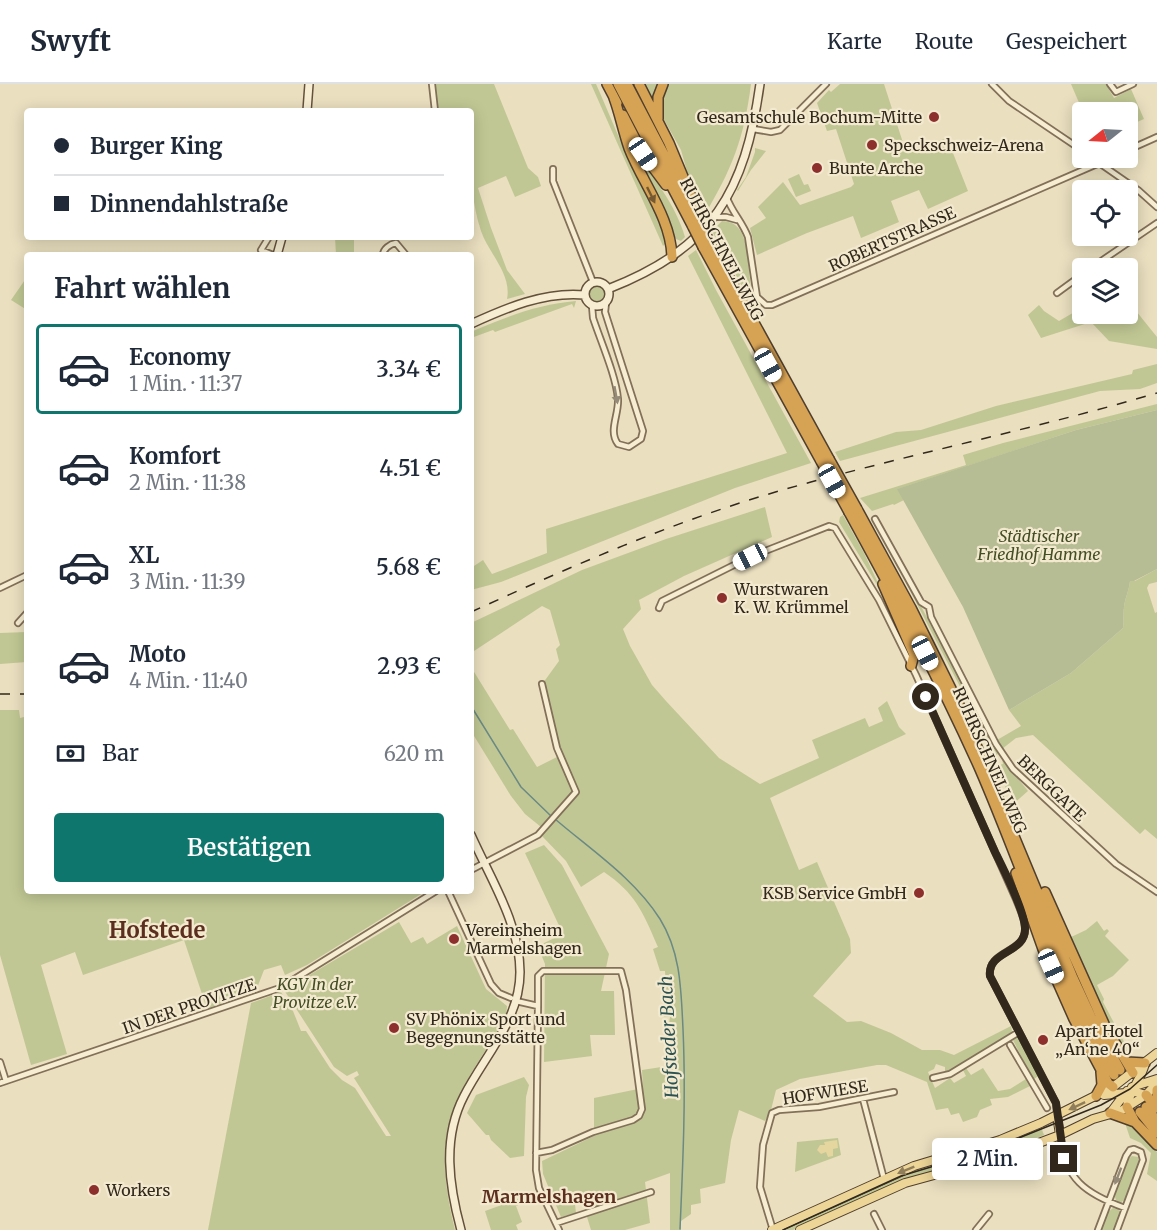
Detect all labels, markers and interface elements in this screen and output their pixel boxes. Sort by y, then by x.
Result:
text: Swyft [30,23,111,59]
text: Karte [827,28,882,55]
text: Route [915,28,973,55]
text: Gespeichert [1006,28,1127,55]
north arrow [1072,102,1138,168]
map controls [1072,102,1138,324]
place label: Gesamtschule Bochum-Mitte [697,107,922,127]
marker: Gesamtschule Bochum-Mitte [927,110,941,124]
text: Burger King [90,132,222,160]
car [625,134,661,174]
place label: Speckschweiz-Arena [884,135,1044,155]
marker: Speckschweiz-Arena [865,138,879,152]
place label: Bunte Arche [829,158,923,178]
marker: Bunte Arche [810,161,824,175]
street label: RUHRSCHNELLWEG [676,174,768,324]
button: locate [1072,180,1138,246]
one-way arrow [646,186,655,203]
text: Dinnendahlstraße [90,190,288,218]
street label: ROBERTSTRASSE [825,202,959,276]
button: layers [1072,258,1138,324]
text: Fahrt wählen [54,271,230,305]
icon: car [57,342,111,396]
text: Economy [129,343,230,371]
car [751,345,785,385]
text: 3.34 € [376,355,441,383]
text: 1 Min. · 11:37 [129,371,242,396]
one-way arrow [612,385,621,404]
icon: car [57,441,111,495]
text: Komfort [129,442,221,470]
text: 4.51 € [379,454,441,482]
car [815,461,849,501]
text: 2 Min. · 11:38 [129,470,246,495]
park label: Städtischer Friedhof Hamme [977,526,1100,564]
icon: car [57,540,111,594]
text: XL [129,541,159,569]
car [730,541,770,573]
text: 5.68 € [376,553,441,581]
text: 3 Min. · 11:39 [129,569,246,594]
place label: Wurstwaren K. W. Krümmel [733,579,849,617]
marker: Wurstwaren K. W. Krümmel [715,591,729,605]
car [909,633,941,673]
icon: car [57,639,111,693]
text: Moto [129,640,186,668]
text: 2.93 € [377,652,441,680]
text: 4 Min. · 11:40 [129,668,248,693]
route start [912,683,939,710]
street label: RUHRSCHNELLWEG [949,683,1032,837]
icon: cash [54,737,87,770]
text: Bar [102,739,139,767]
text: 620 m [384,741,444,766]
street label: BERGGATE [1014,751,1091,826]
button: Bestätigen [54,813,444,882]
place label: KSB Service GmbH [763,883,907,903]
marker: KSB Service GmbH [912,886,926,900]
district label: Hofstede [109,916,205,944]
place label: Vereinsheim Marmelshagen [465,920,582,958]
marker: Vereinsheim Marmelshagen [447,932,461,946]
car [1035,946,1067,986]
street label: IN DER PROVITZE [120,974,259,1038]
park label: KGV In der Provitze e.V. [273,974,357,1012]
water label: Hofsteder Bach [654,975,683,1100]
place label: SV Phönix Sport und Begegnungsstätte [406,1009,566,1047]
marker: SV Phönix Sport und Begegnungsstätte [387,1021,401,1035]
place label: Apart Hotel „An‘ne 40“ [1054,1021,1143,1059]
marker: Apart Hotel „An‘ne 40“ [1036,1033,1050,1047]
street label: HOFWIESE [781,1075,870,1109]
one-way arrow [1068,1101,1085,1110]
callout: 2 Min. [932,1138,1043,1180]
route end [1050,1145,1077,1172]
text: 2 Min. [957,1146,1018,1171]
one-way arrow [897,1165,915,1175]
one-way arrow [1113,1167,1123,1185]
place label: Workers [105,1180,170,1200]
marker: Workers [87,1183,101,1197]
district label: Marmelshagen [482,1185,616,1208]

